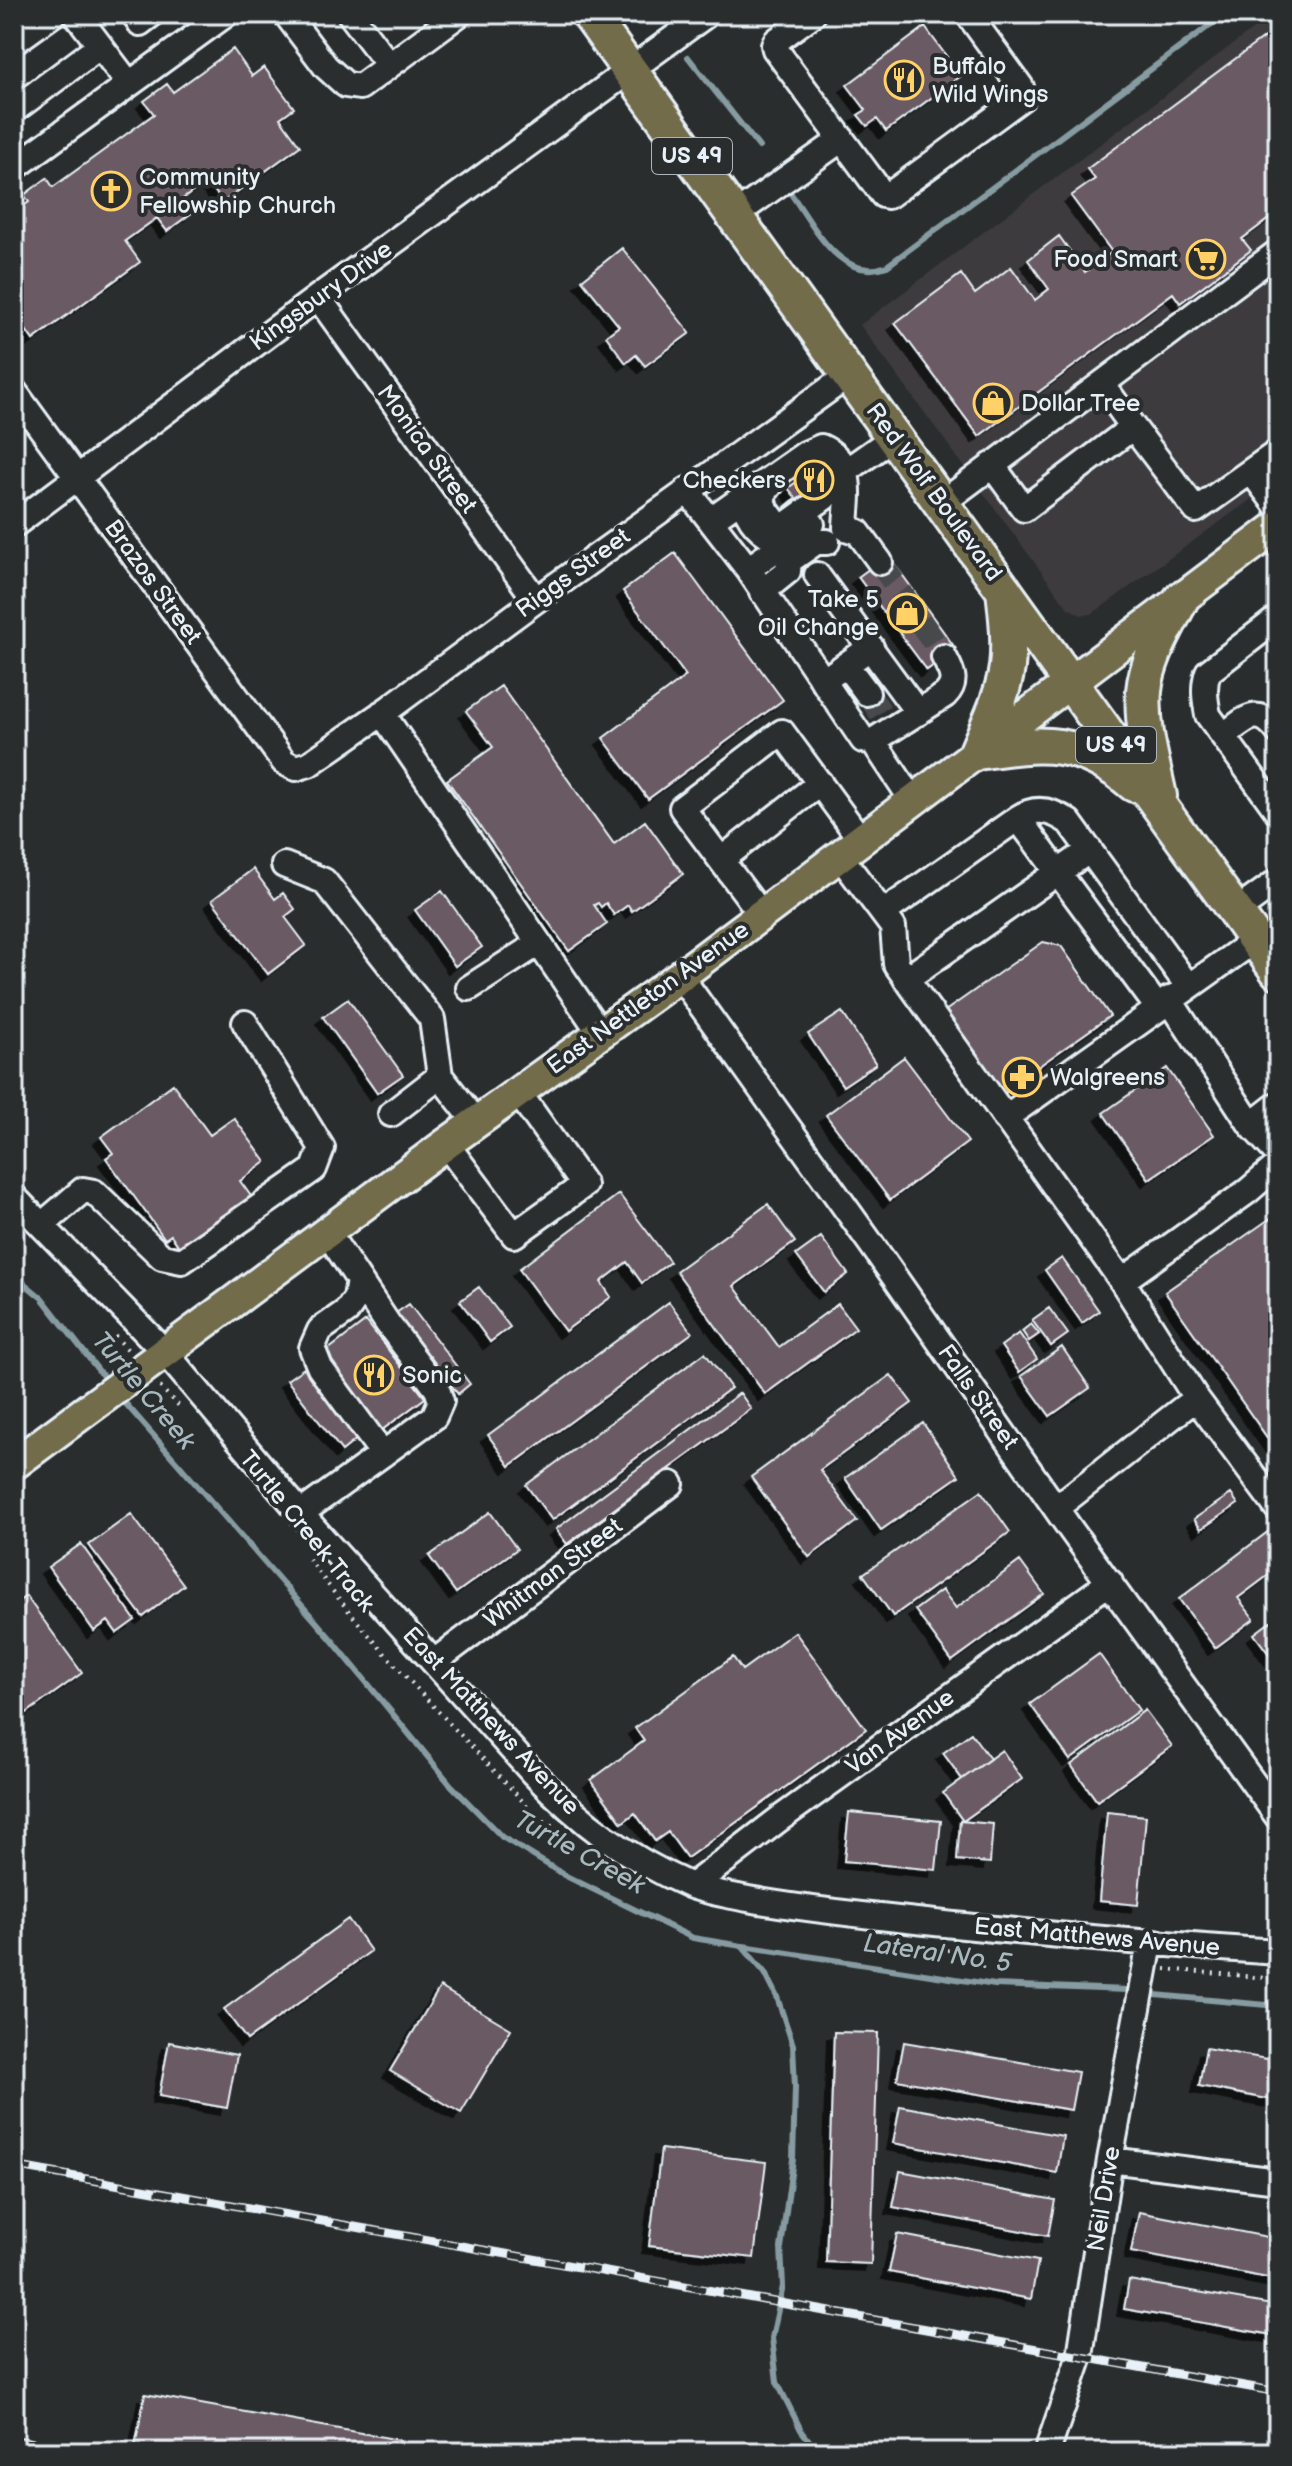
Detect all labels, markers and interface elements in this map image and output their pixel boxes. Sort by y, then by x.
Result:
place label: Buffalo Wild Wings [932,52,1049,109]
restaurant icon: Buffalo Wild Wings [883,59,925,101]
road number: US 49 [652,138,732,174]
place label: Community Fellowship Church [139,163,336,220]
church icon: Community Fellowship Church [90,170,132,212]
street label: Kingsbury Drive [244,235,398,357]
supermarket icon: Food Smart [1185,238,1227,280]
place label: Food Smart [1053,245,1179,274]
street label: Monica Street [371,379,484,519]
shop icon: Dollar Tree [972,382,1014,424]
place label: Dollar Tree [1021,389,1140,418]
street label: Red Wolf Boulevard [860,397,1008,587]
restaurant icon: Checkers [793,459,835,501]
place label: Checkers [683,466,786,495]
street label: Brazos Street [98,514,208,650]
street label: Riggs Street [510,521,636,624]
place label: Take 5 Oil Change [758,585,879,642]
shop icon: Take 5 Oil Change [886,592,928,634]
road number: US 49 [1076,727,1156,763]
street label: East Nettleton Avenue [541,915,755,1081]
pharmacy icon: Walgreens [1001,1056,1043,1098]
place label: Walgreens [1050,1063,1165,1092]
water label: Turtle Creek [85,1326,202,1457]
street label: Falls Street [931,1339,1025,1456]
restaurant icon: Sonic [353,1354,395,1396]
place label: Sonic [402,1361,462,1390]
street label: Turtle Creek Track [233,1445,381,1618]
street label: Whitman Street [478,1511,629,1635]
street label: East Matthews Avenue [396,1621,586,1821]
street label: Van Avenue [840,1683,960,1781]
water label: Turtle Creek [508,1804,651,1902]
street label: East Matthews Avenue [973,1912,1221,1962]
water label: Lateral No. 5 [861,1928,1014,1980]
street label: Neil Drive [1081,2144,1127,2254]

